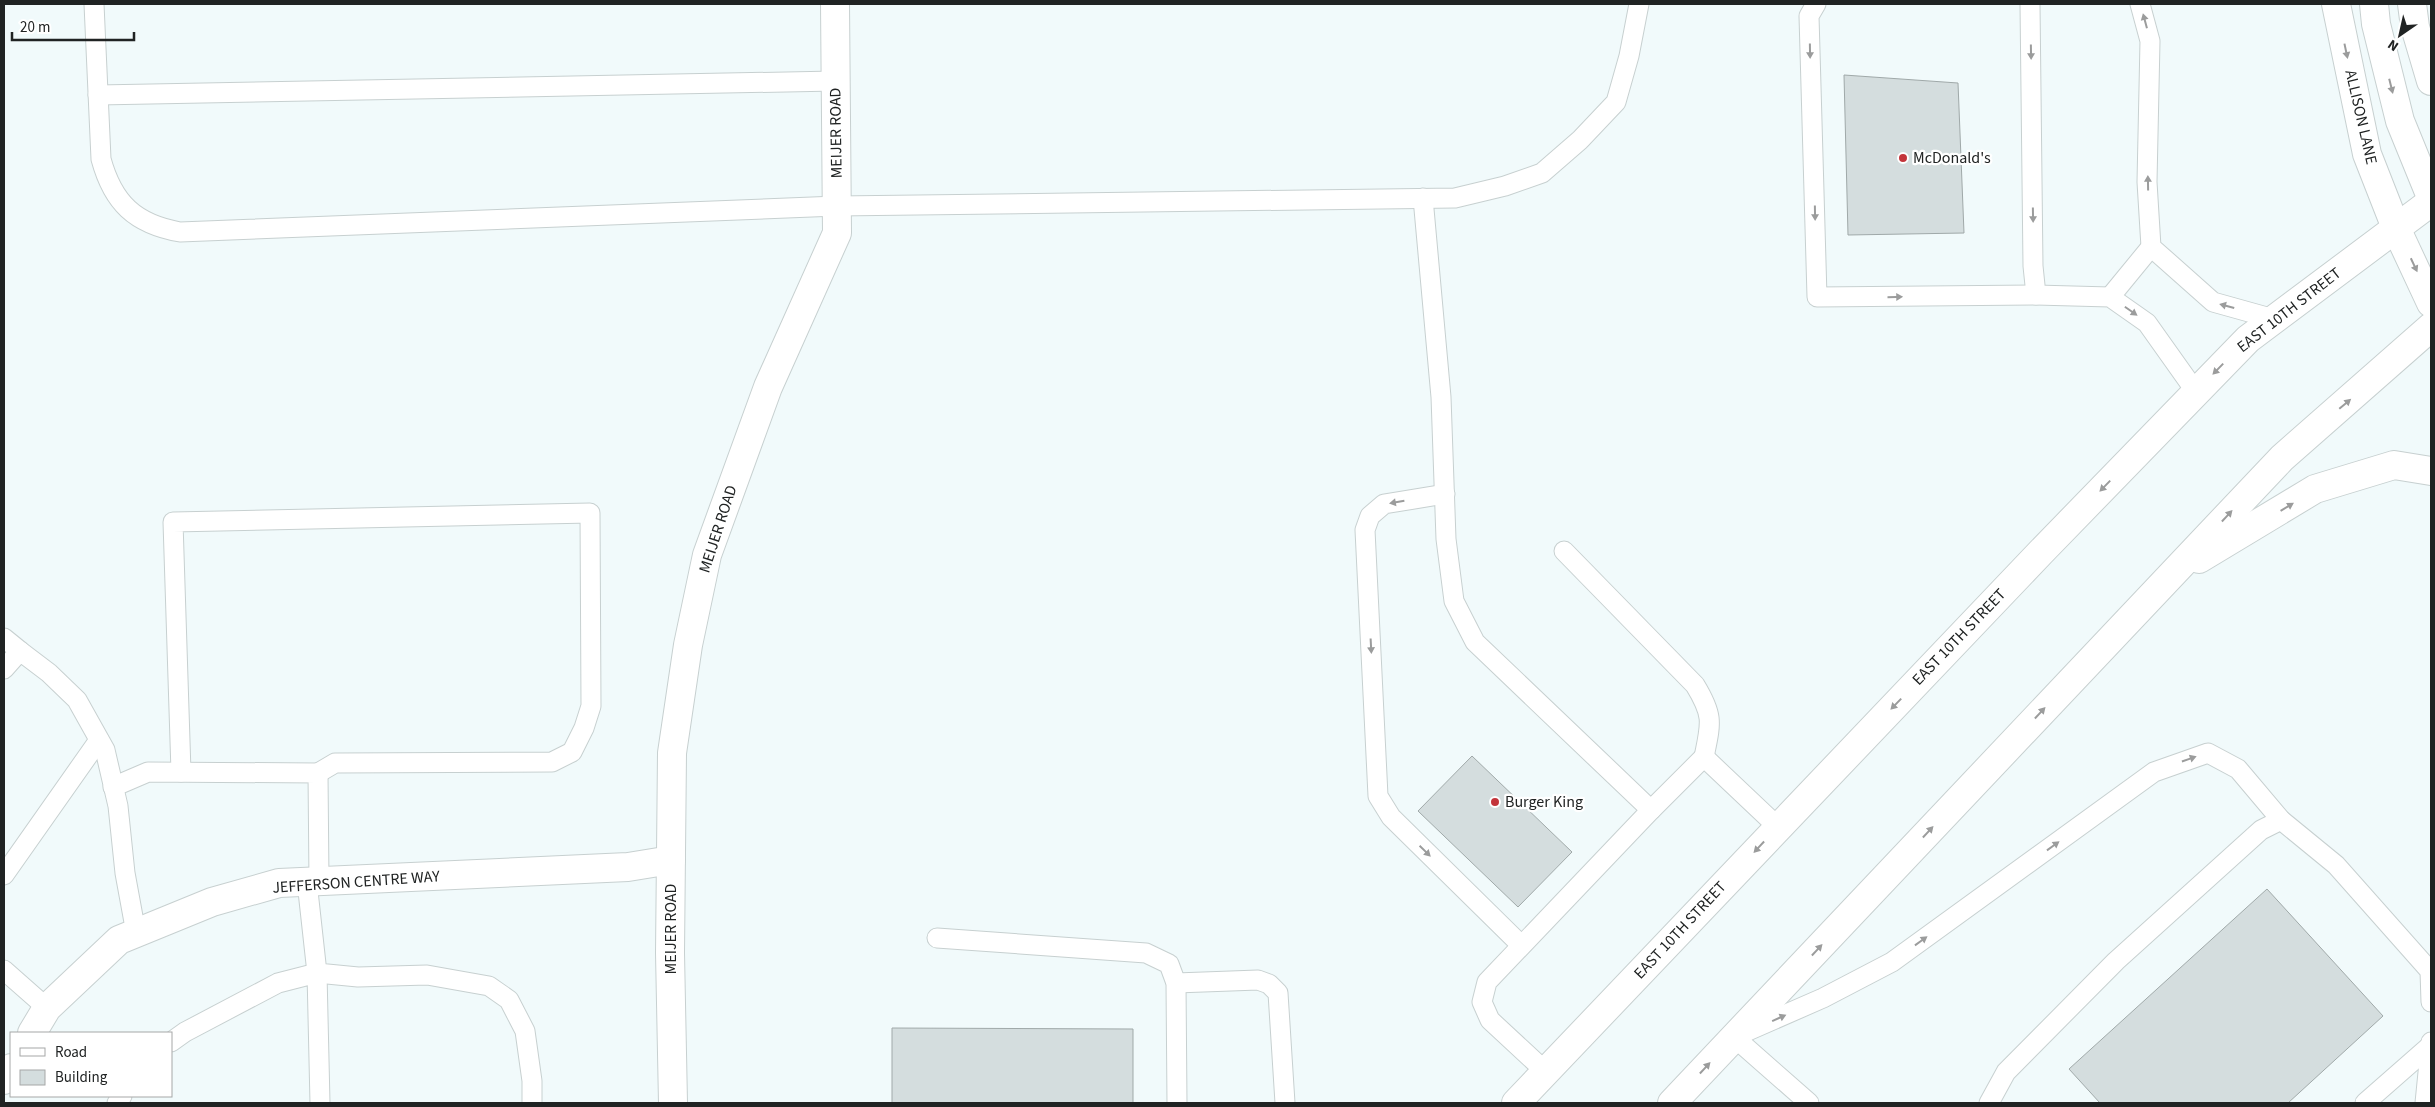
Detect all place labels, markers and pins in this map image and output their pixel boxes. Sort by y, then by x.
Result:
place label: McDonald's [1913,147,1991,169]
marker: McDonald's [1897,152,1909,164]
place label: Burger King [1505,791,1583,813]
marker: Burger King [1489,796,1501,808]

